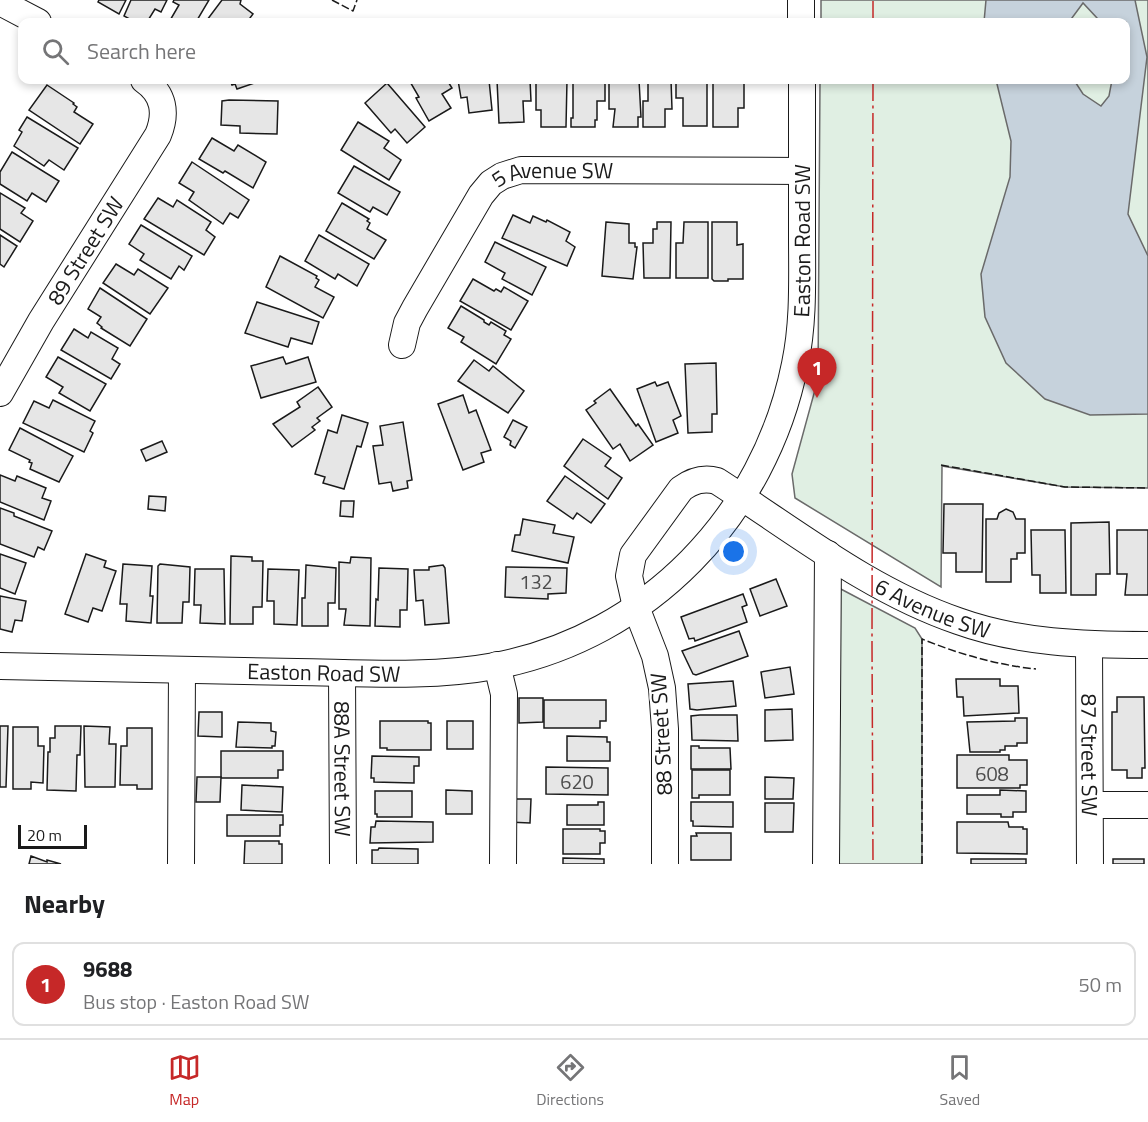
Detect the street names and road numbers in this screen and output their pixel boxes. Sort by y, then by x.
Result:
street label: 5 Avenue SW [484,153,613,196]
street label: Easton Road SW [784,164,819,318]
street label: 89 Street SW [38,190,132,312]
street label: 6 Avenue SW [869,569,994,647]
street label: Easton Road SW [247,654,401,691]
street label: 88 Street SW [641,672,681,796]
street label: 87 Street SW [1072,694,1107,816]
street label: 88A Street SW [325,701,360,837]

